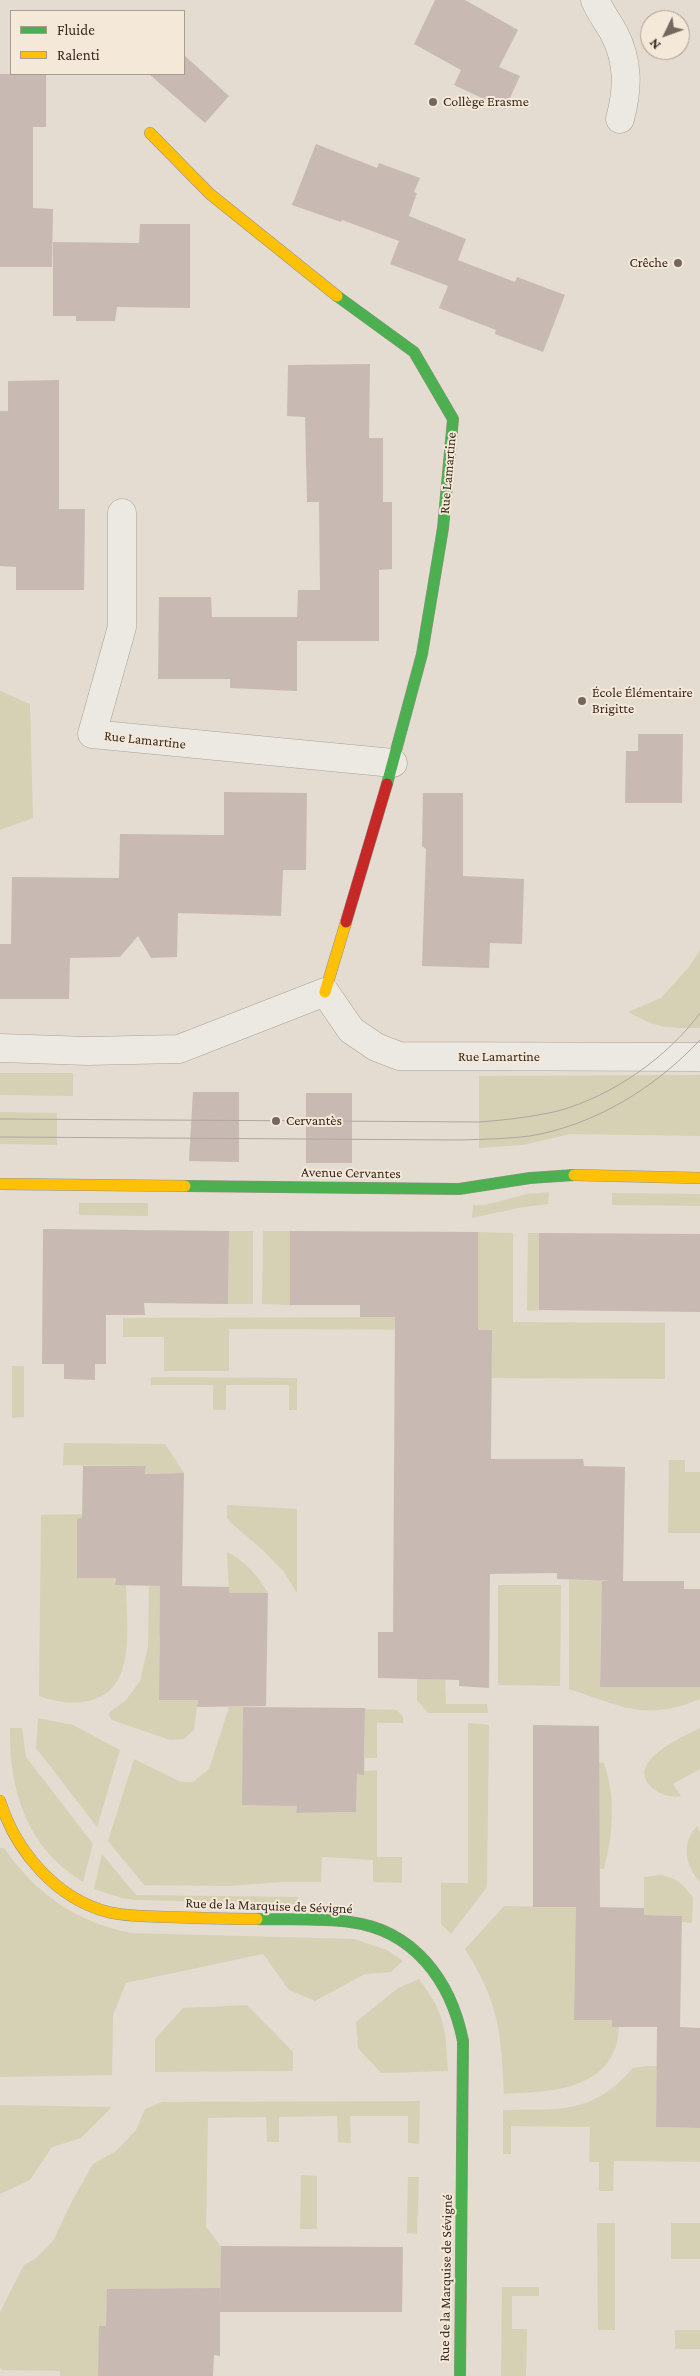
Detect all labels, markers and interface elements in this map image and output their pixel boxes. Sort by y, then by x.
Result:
legend [10,10,185,75]
north arrow [640,10,690,60]
text: Fluide [57,22,95,38]
text: N [645,35,664,53]
text: Ralenti [57,47,100,63]
place label: Collège Erasme [443,94,529,110]
marker: Collège Erasme [427,96,439,108]
place label: Crêche [630,255,668,271]
marker: Crêche [672,257,684,269]
street label: Rue Lamartine [436,431,460,515]
place label: École Élémentaire Brigitte [592,685,693,718]
marker: École Élémentaire Brigitte [576,695,588,707]
street label: Rue Lamartine [103,727,187,753]
street label: Rue Lamartine [458,1049,540,1065]
place label: Cervantès [286,1113,342,1129]
marker: Cervantès [270,1115,282,1127]
street label: Avenue Cervantes [301,1164,401,1182]
street label: Rue de la Marquise de Sévigné [185,1895,353,1917]
street label: Rue de la Marquise de Sévigné [436,2194,456,2362]

